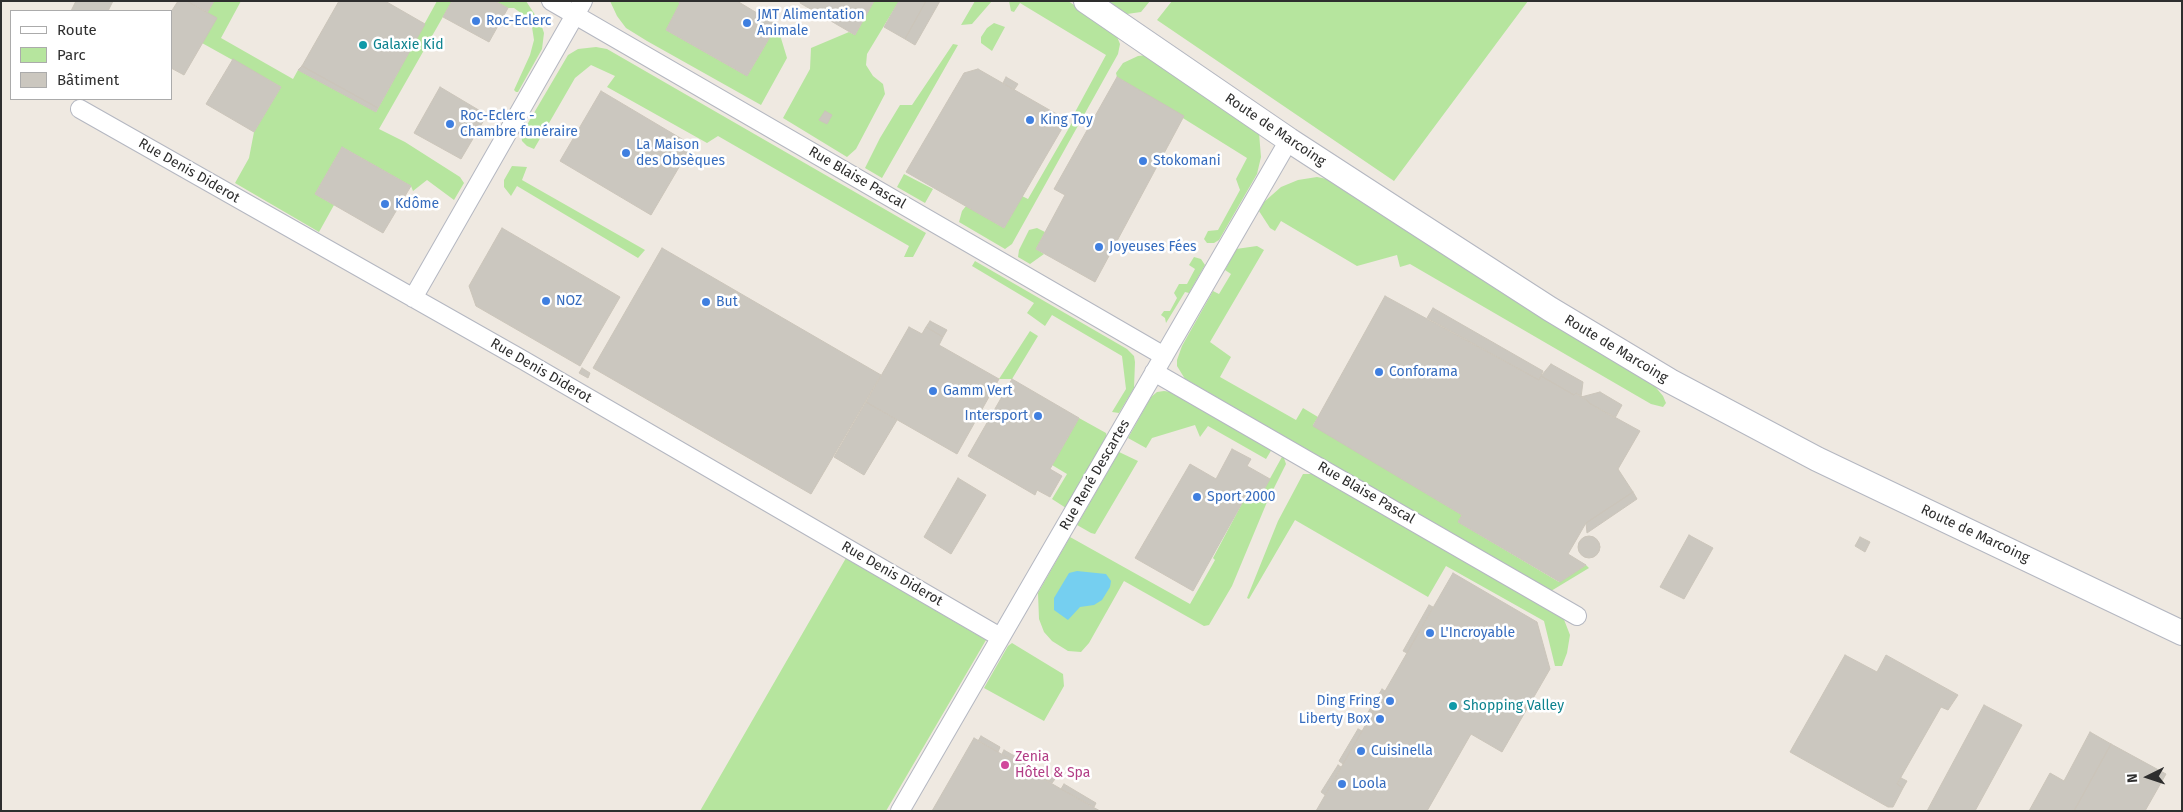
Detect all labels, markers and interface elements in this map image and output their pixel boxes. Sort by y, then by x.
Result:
place label: JMT Alimentation Animale [757,7,865,40]
legend [10,10,172,100]
place label: Roc-Eclerc [486,13,551,29]
marker: Roc-Eclerc [470,15,482,27]
marker: JMT Alimentation Animale [741,17,753,29]
text: Route [57,21,97,39]
place label: Galaxie Kid [373,37,444,53]
marker: Galaxie Kid [357,39,369,51]
text: Parc [57,46,86,64]
text: Bâtiment [57,71,119,89]
street label: Route de Marcoing [1221,90,1329,170]
place label: Roc-Eclerc - Chambre funéraire [460,108,578,140]
place label: King Toy [1040,112,1093,128]
marker: King Toy [1024,114,1036,126]
marker: Roc-Eclerc - Chambre funéraire [444,118,456,130]
street label: Rue Denis Diderot [135,135,243,207]
place label: La Maison des Obsèques [636,137,725,170]
street label: Rue Blaise Pascal [805,143,909,213]
marker: La Maison des Obsèques [620,147,632,159]
place label: Stokomani [1153,153,1221,169]
marker: Stokomani [1137,155,1149,167]
place label: Kdôme [395,196,439,212]
marker: Kdôme [379,198,391,210]
place label: Joyeuses Fées [1109,239,1197,255]
marker: Joyeuses Fées [1093,241,1105,253]
place label: NOZ [556,293,582,309]
place label: But [716,294,738,310]
marker: NOZ [540,295,552,307]
marker: But [700,296,712,308]
street label: Route de Marcoing [1561,311,1671,387]
street label: Rue Denis Diderot [487,335,595,407]
place label: Conforama [1389,364,1458,380]
marker: Conforama [1373,366,1385,378]
place label: Gamm Vert [943,383,1013,399]
marker: Gamm Vert [927,385,939,397]
place label: Intersport [965,408,1028,424]
marker: Intersport [1032,410,1044,422]
street label: Rue René Descartes [1056,417,1134,533]
street label: Rue Blaise Pascal [1314,458,1418,528]
place label: Sport 2000 [1207,489,1276,505]
marker: Sport 2000 [1191,491,1203,503]
street label: Route de Marcoing [1918,501,2032,567]
street label: Rue Denis Diderot [838,538,946,610]
place label: L'Incroyable [1440,625,1515,641]
marker: L'Incroyable [1424,627,1436,639]
place label: Ding Fring [1317,693,1380,709]
marker: Ding Fring [1384,695,1396,707]
place label: Shopping Valley [1463,698,1564,714]
marker: Shopping Valley [1447,700,1459,712]
place label: Liberty Box [1299,711,1370,727]
marker: Liberty Box [1374,713,1386,725]
place label: Cuisinella [1371,743,1433,759]
marker: Cuisinella [1355,745,1367,757]
place label: Zenia Hôtel & Spa [1015,749,1090,782]
north arrow [2123,752,2173,802]
marker: Zenia Hôtel & Spa [999,759,1011,771]
text: N [2124,773,2141,783]
place label: Loola [1352,776,1387,792]
marker: Loola [1336,778,1348,790]

